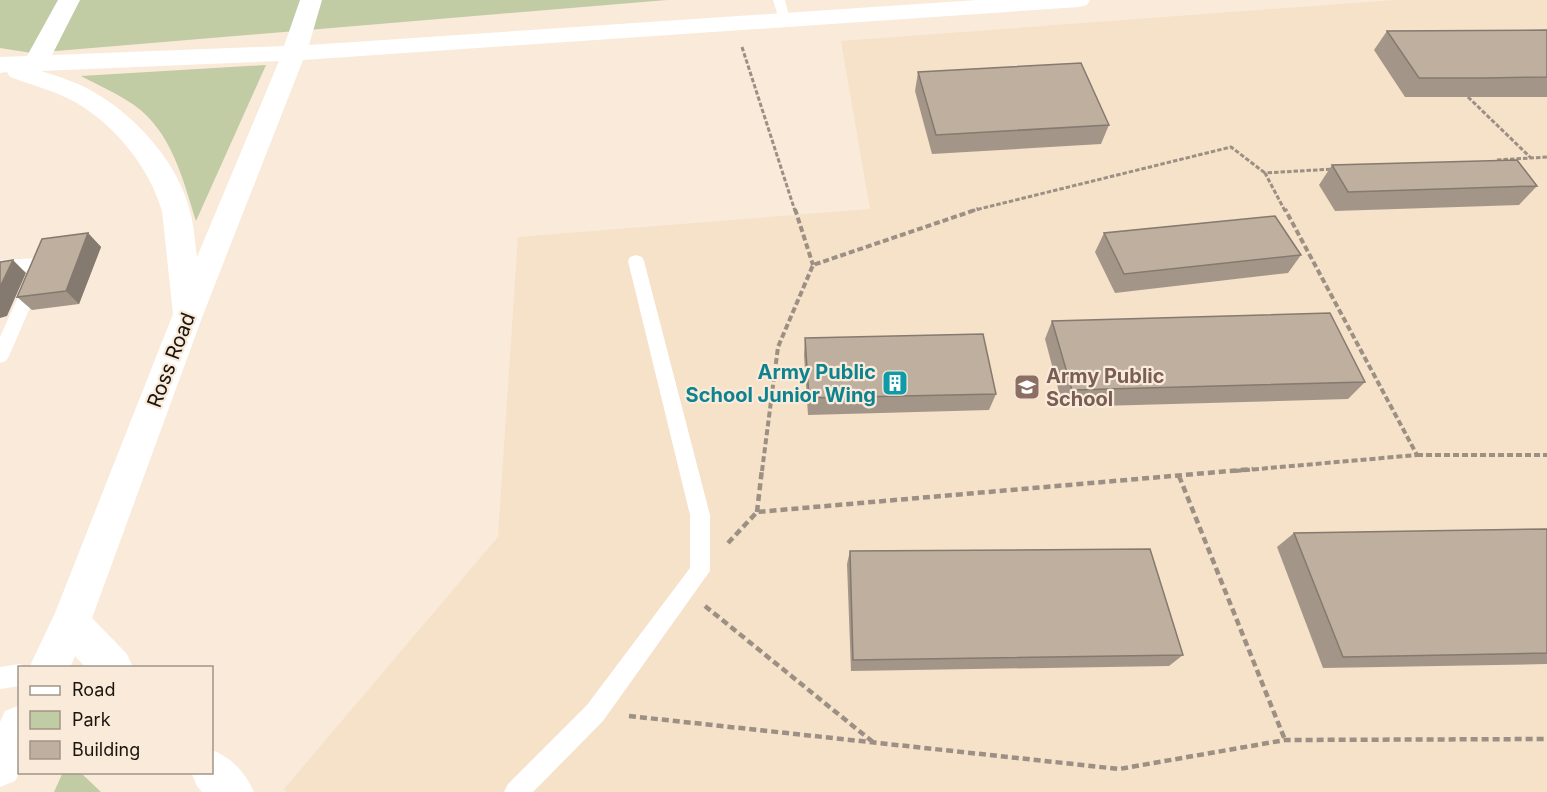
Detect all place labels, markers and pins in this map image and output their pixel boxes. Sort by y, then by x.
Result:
place label: Army Public School Junior Wing [686,360,876,407]
place label: Army Public School [1046,364,1165,411]
building icon: Army Public School Junior Wing [880,368,910,398]
school or university icon: Army Public School [1012,372,1042,402]

